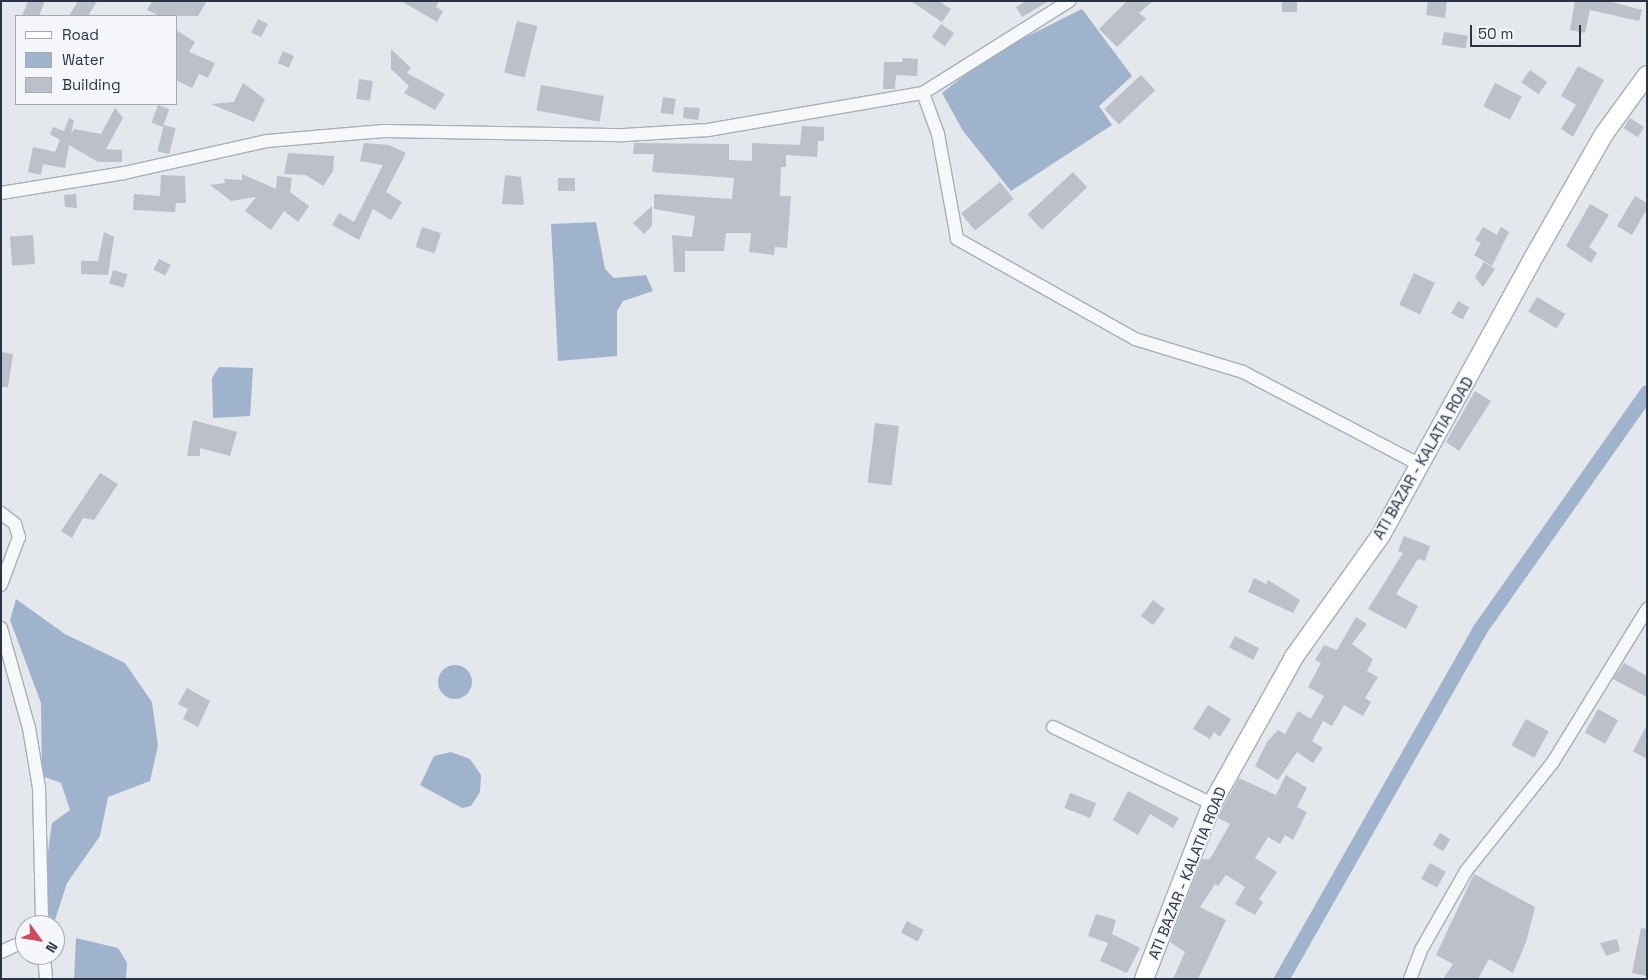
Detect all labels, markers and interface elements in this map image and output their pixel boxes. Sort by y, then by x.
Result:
legend [15,15,178,105]
scale bar [1473,15,1584,47]
text: 50 m [1478,24,1513,43]
text: Road [62,25,99,44]
text: Water [62,50,104,69]
text: Building [62,75,121,94]
street label: ATI BAZAR - KALATIA ROAD [1369,373,1477,543]
street label: ATI BAZAR - KALATIA ROAD [1144,784,1230,962]
north arrow [15,915,65,965]
text: N [42,939,62,956]

